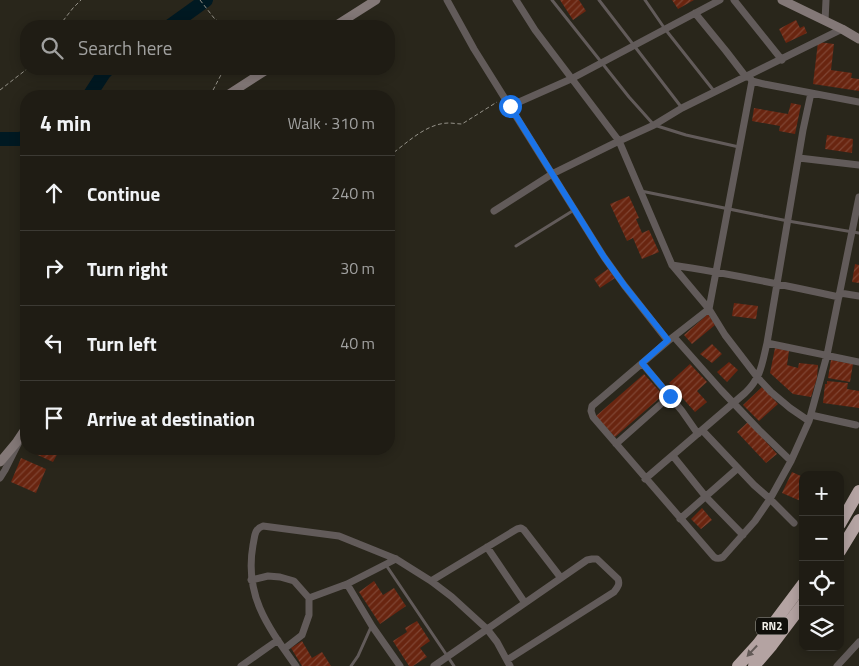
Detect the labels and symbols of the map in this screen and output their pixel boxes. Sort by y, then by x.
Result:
route start [499,95,522,118]
route end [659,385,682,408]
road number: RN2 [756,618,788,634]
one-way arrow [746,644,758,656]

